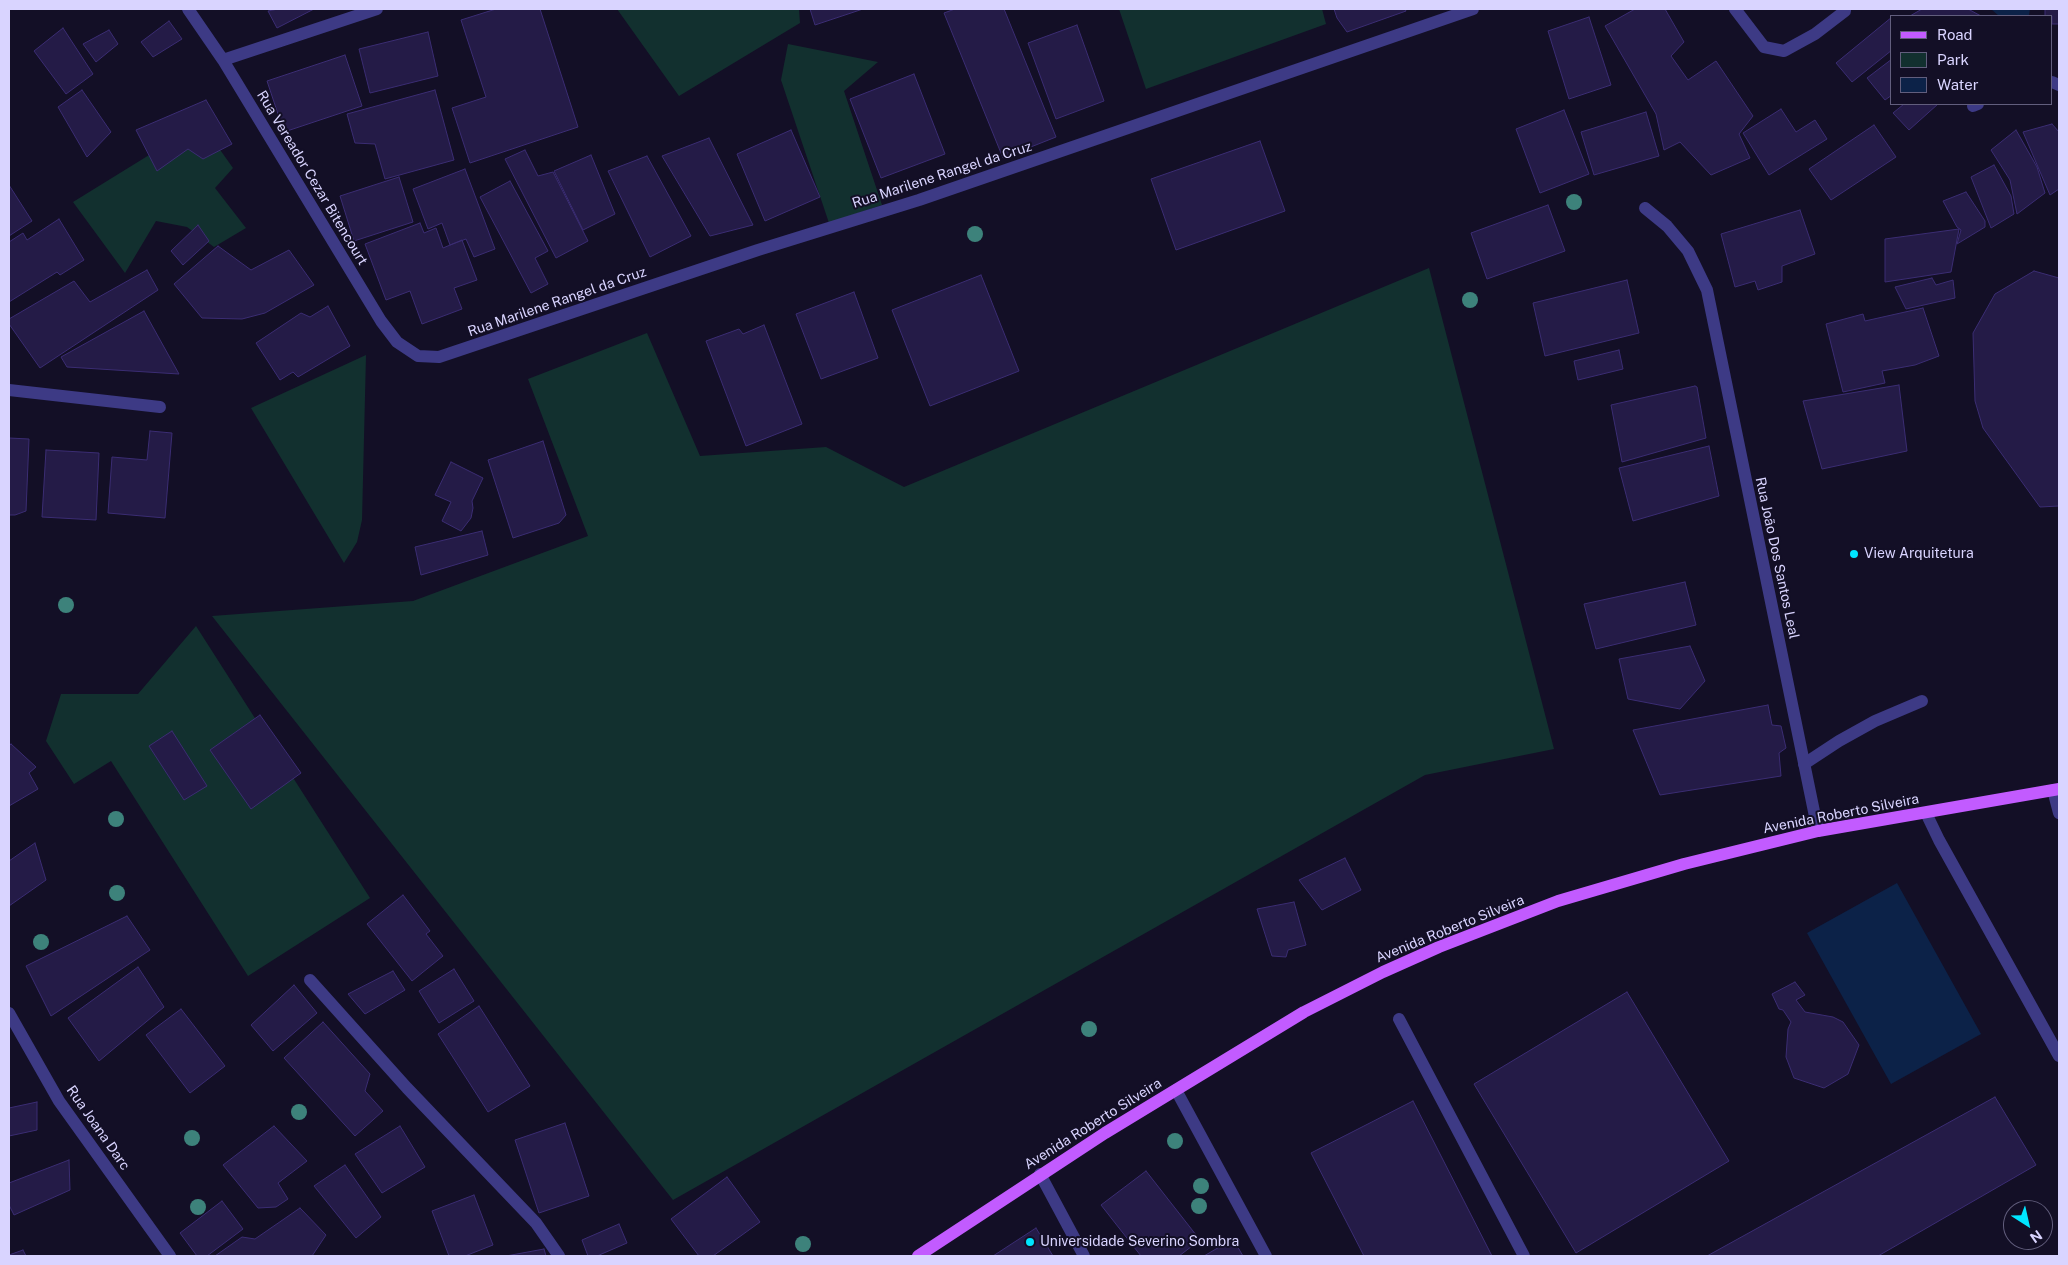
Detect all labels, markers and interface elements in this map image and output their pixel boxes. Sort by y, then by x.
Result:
legend [1890,15,2053,105]
text: Road [1937,26,1973,43]
text: Park [1937,51,1969,68]
text: Water [1937,76,1979,93]
street label: Rua Vereador Cezar Bitencourt [253,88,371,268]
street label: Rua Marilene Rangel da Cruz [850,138,1034,212]
street label: Rua Marilene Rangel da Cruz [466,264,648,340]
street label: Rua João Dos Santos Leal [1752,476,1802,640]
place label: View Arquitetura [1864,546,1974,562]
marker: View Arquitetura [1848,548,1860,560]
street label: Avenida Roberto Silveira [1762,791,1920,837]
street label: Avenida Roberto Silveira [1373,892,1527,966]
street label: Avenida Roberto Silveira [1021,1075,1165,1173]
street label: Rua Joana Darc [63,1083,133,1173]
north arrow [2003,1200,2053,1250]
text: N [2027,1227,2045,1246]
place label: Universidade Severino Sombra [1040,1234,1239,1250]
marker: Universidade Severino Sombra [1024,1236,1036,1248]

